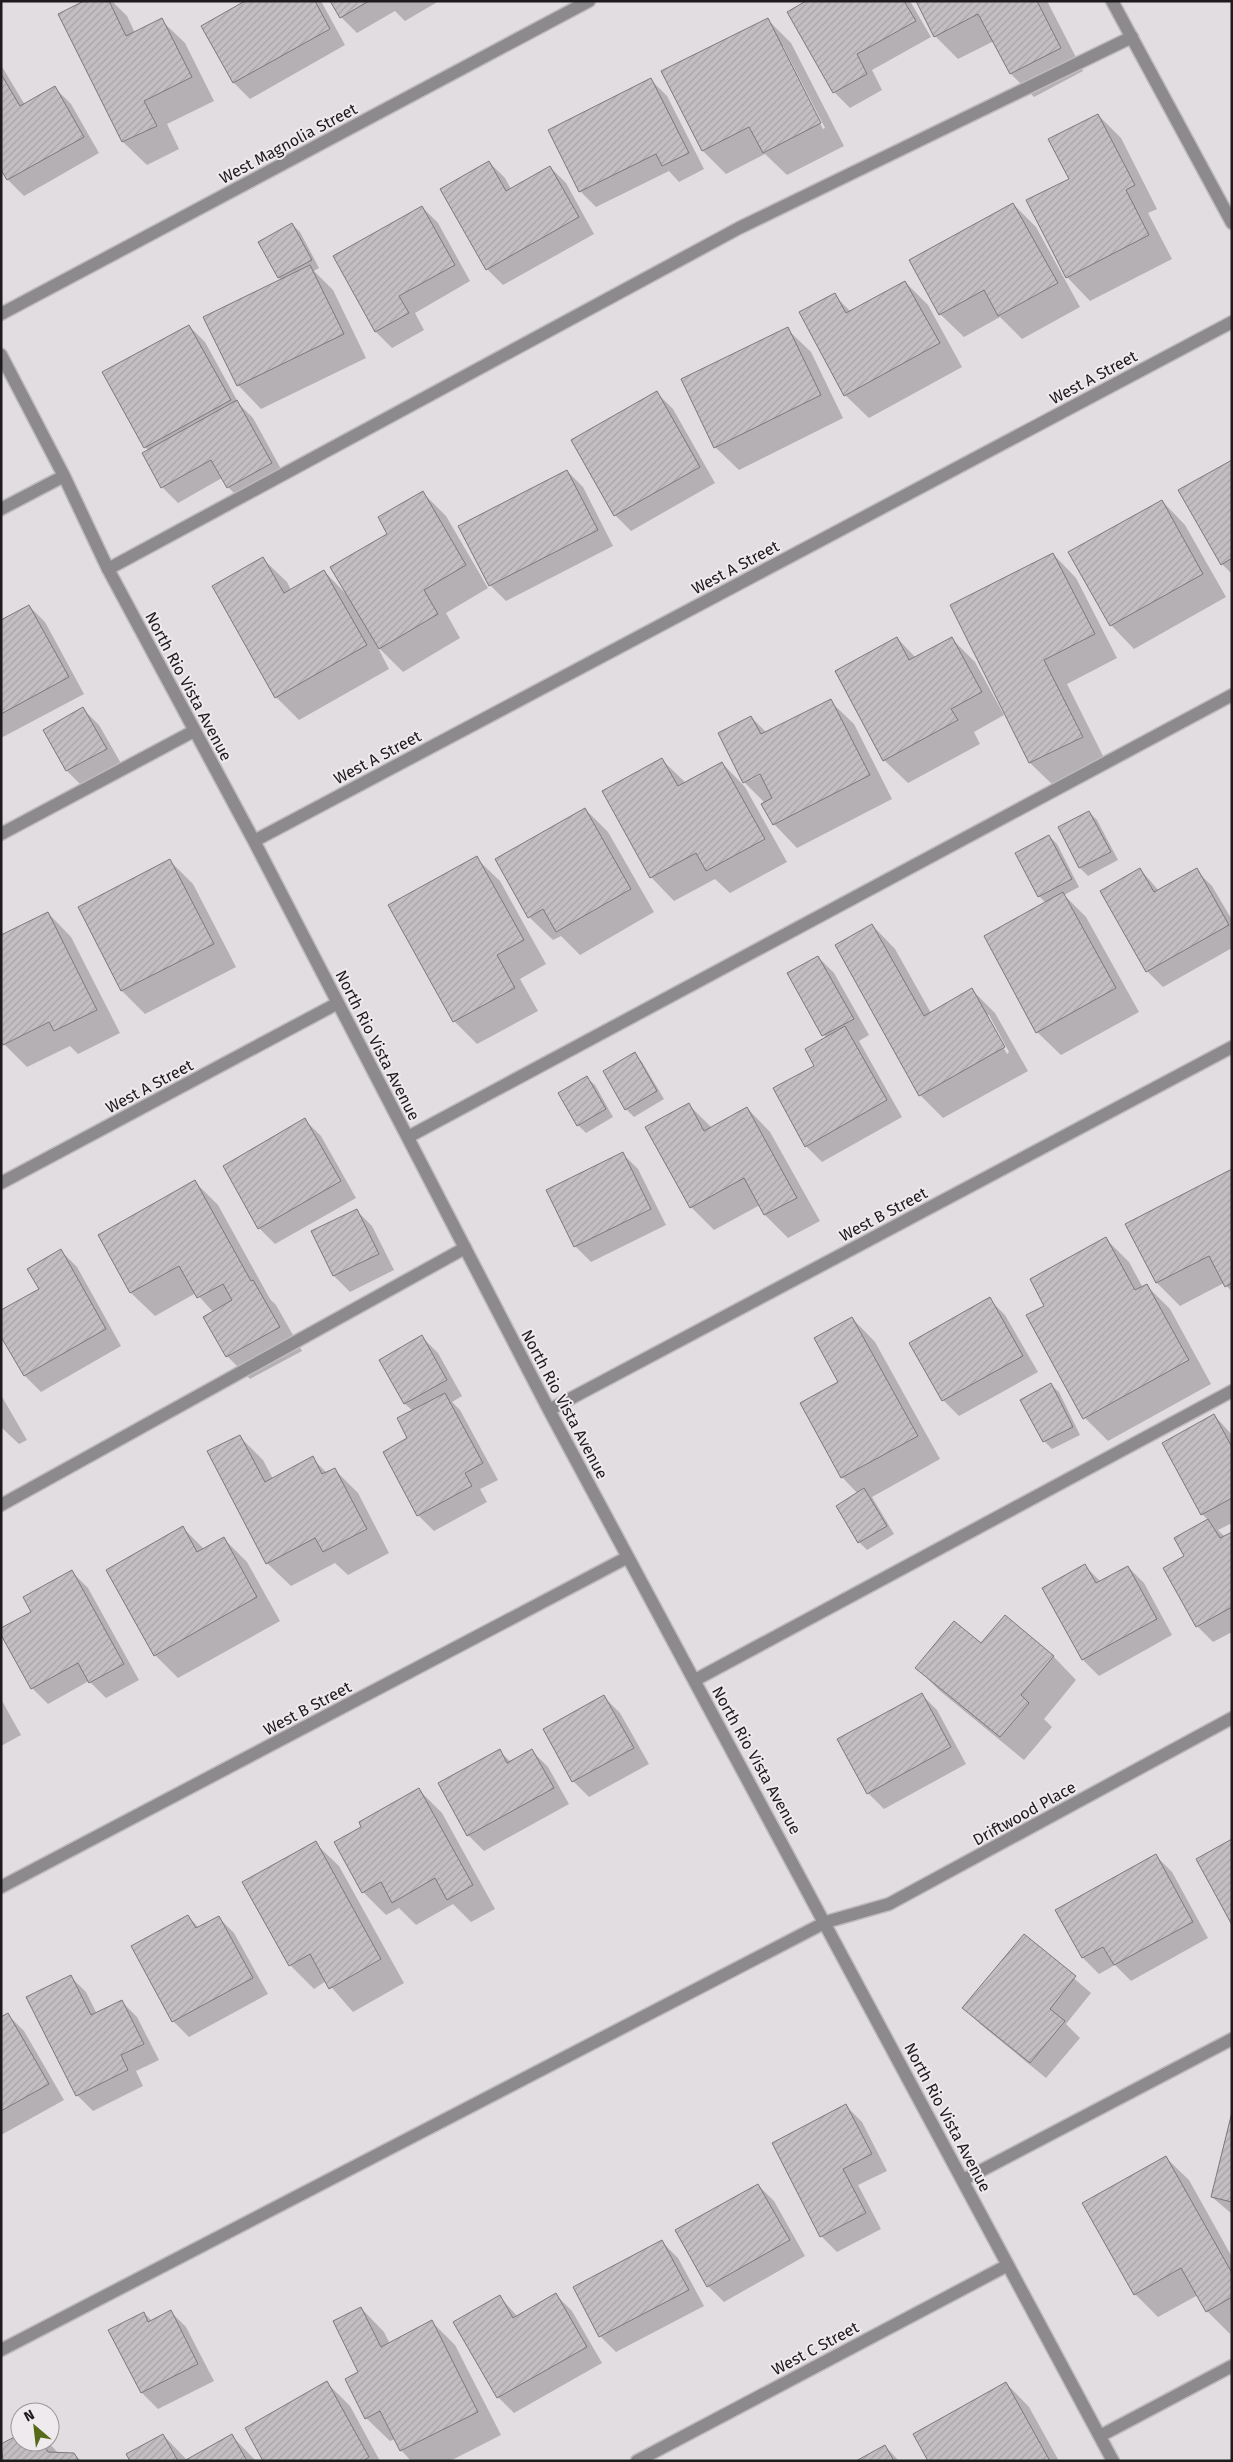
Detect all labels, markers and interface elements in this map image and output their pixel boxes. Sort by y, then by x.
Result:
street label: West Magnolia Street [216,99,360,188]
street label: West A Street [1046,346,1140,408]
street label: West A Street [688,536,782,598]
street label: North Rio Vista Avenue [141,608,236,764]
street label: West A Street [330,726,424,788]
street label: North Rio Vista Avenue [331,967,424,1124]
street label: West A Street [102,1055,196,1117]
street label: West B Street [836,1183,931,1246]
street label: North Rio Vista Avenue [517,1326,612,1482]
street label: West B Street [260,1677,355,1740]
street label: North Rio Vista Avenue [708,1683,805,1838]
street label: Driftwood Place [970,1777,1079,1850]
street label: North Rio Vista Avenue [900,2039,995,2195]
street label: West C Street [768,2317,862,2379]
north arrow [10,2402,60,2452]
text: N [21,2406,37,2426]

